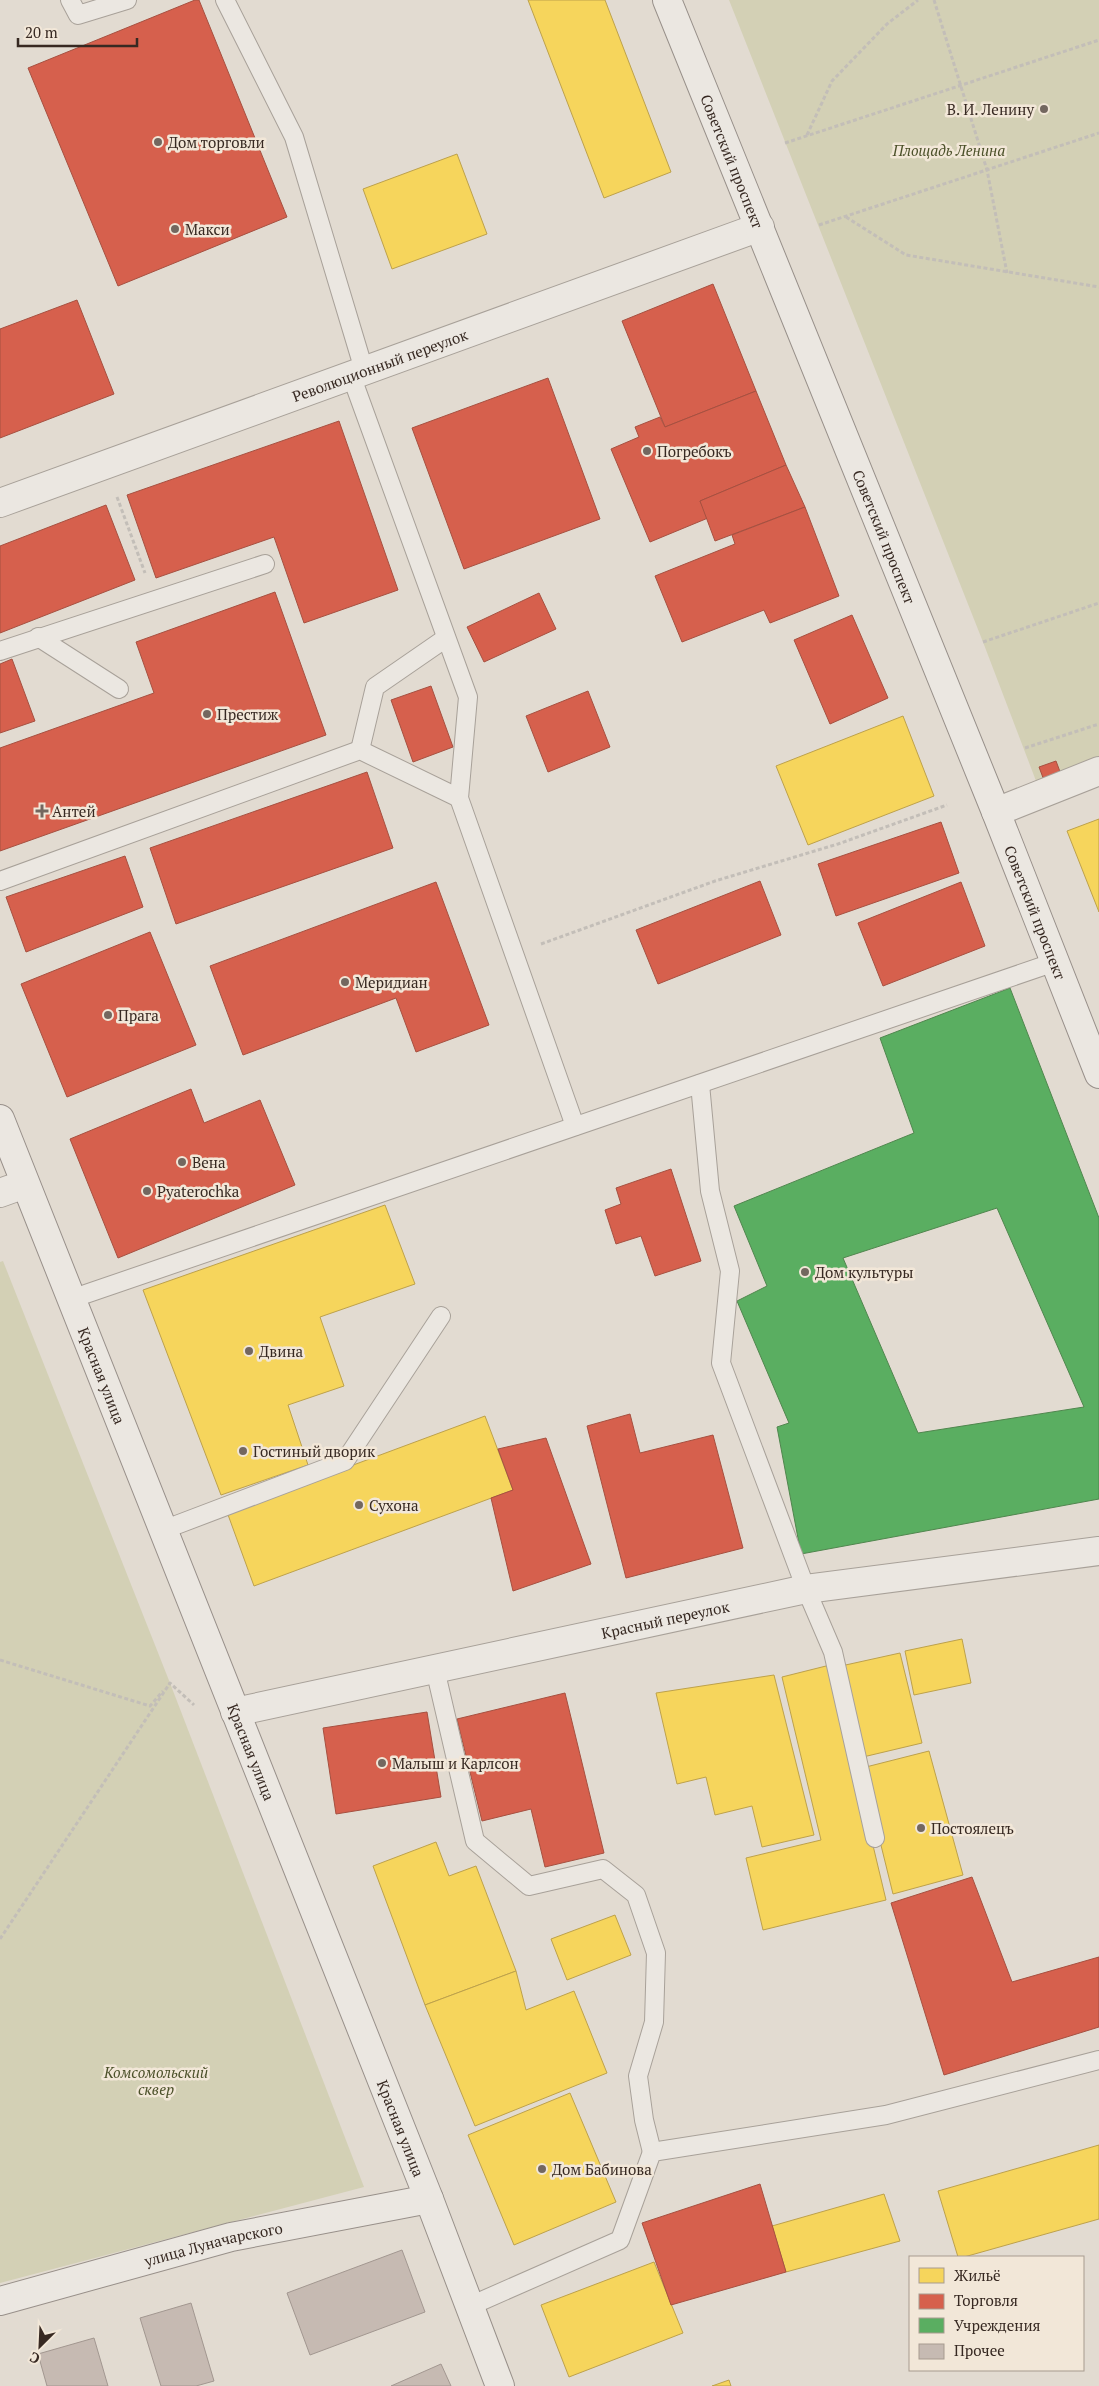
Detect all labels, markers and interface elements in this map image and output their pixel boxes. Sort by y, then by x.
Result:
scale bar [18,15,136,47]
text: 20 m [25,22,58,42]
street label: Советский проспект [696,91,769,232]
place label: В. И. Ленину [947,99,1034,119]
marker: В. И. Ленину [1038,103,1050,115]
place label: Дом торговли [168,132,265,152]
marker: Дом торговли [152,136,164,148]
park label: Площадь Ленина [892,140,1005,160]
place label: Макси [185,219,230,239]
marker: Макси [169,223,181,235]
street label: Революционный переулок [289,324,471,406]
place label: Погребокъ [657,441,732,461]
marker: Погребокъ [641,445,653,457]
street label: Советский проспект [848,467,921,607]
place label: Престиж [217,704,278,724]
marker: Престиж [201,708,213,720]
place label: Антей [52,801,96,821]
marker: Антей [36,805,48,817]
street label: Советский проспект [1000,842,1071,983]
place label: Меридиан [355,972,428,992]
marker: Меридиан [339,976,351,988]
place label: Прага [118,1005,159,1025]
marker: Прага [102,1009,114,1021]
place label: Вена [192,1152,226,1172]
marker: Вена [176,1156,188,1168]
place label: Pyaterochka [157,1181,240,1201]
marker: Pyaterochka [141,1185,153,1197]
place label: Дом культуры [815,1262,913,1282]
marker: Дом культуры [799,1266,811,1278]
street label: Красная улица [74,1324,130,1427]
place label: Двина [259,1341,304,1361]
marker: Двина [243,1345,255,1357]
place label: Гостиный дворик [253,1441,376,1461]
marker: Гостиный дворик [237,1445,249,1457]
place label: Сухона [369,1495,419,1515]
marker: Сухона [353,1499,365,1511]
street label: Красный переулок [599,1596,732,1643]
street label: Красная улица [223,1701,280,1804]
place label: Малыш и Карлсон [392,1753,519,1773]
marker: Малыш и Карлсон [376,1757,388,1769]
place label: Постоялецъ [931,1818,1014,1838]
marker: Постоялецъ [915,1822,927,1834]
park label: Комсомольский сквер [103,2062,208,2099]
street label: Красная улица [373,2077,429,2180]
place label: Дом Бабинова [552,2159,652,2179]
marker: Дом Бабинова [536,2163,548,2175]
street label: улица Луначарского [141,2217,284,2271]
legend [909,2256,1084,2371]
text: Жильё [954,2265,1001,2285]
text: Торговля [954,2290,1018,2310]
text: Учреждения [954,2315,1041,2335]
north arrow [15,2321,65,2371]
text: Прочее [954,2340,1005,2360]
text: С [26,2348,43,2369]

